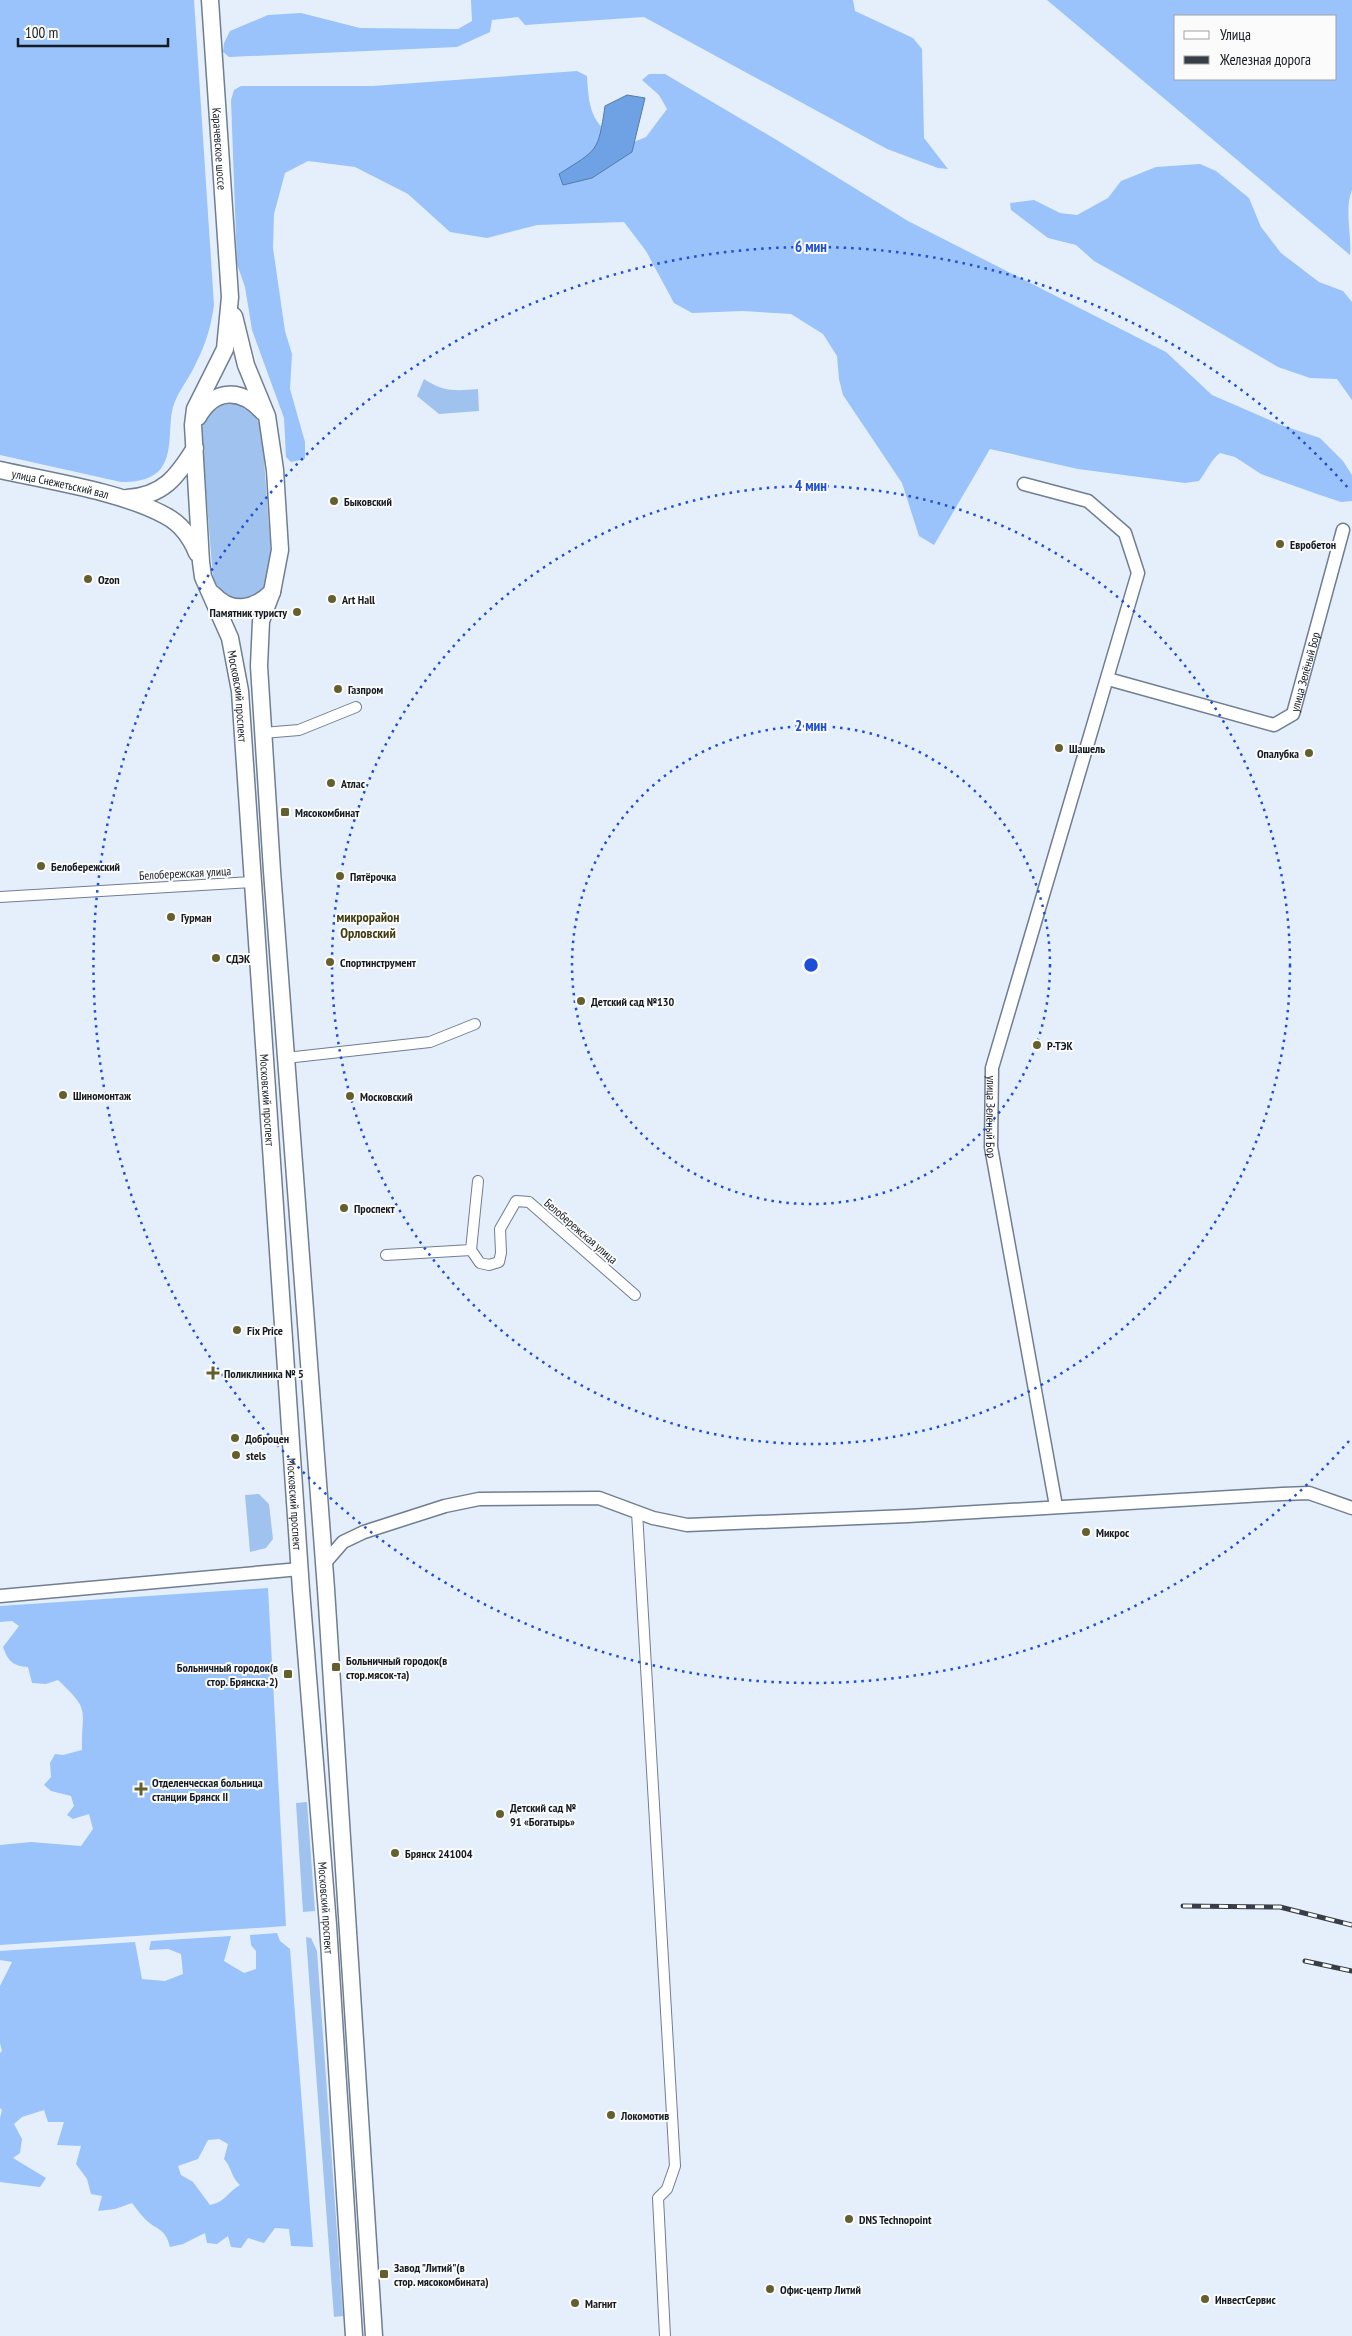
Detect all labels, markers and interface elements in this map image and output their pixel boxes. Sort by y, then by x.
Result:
scale bar [18,15,168,47]
legend [1174,15,1337,80]
text: 100 m [25,23,58,42]
text: Улица [1220,25,1251,44]
text: Железная дорога [1219,50,1311,69]
street label: Карачевское шоссе [210,107,230,190]
text: 6 мин [795,237,827,256]
street label: улица Снежетьский вал [10,465,111,501]
text: 4 мин [795,476,827,495]
place label: Быковский [344,494,392,509]
marker: Быковский [328,495,340,507]
place label: Евробетон [1290,537,1336,552]
marker: Евробетон [1274,538,1286,550]
place label: Ozon [98,572,120,587]
marker: Ozon [82,573,94,585]
place label: Art Hall [341,592,375,607]
marker: Art Hall [326,593,338,605]
place label: Памятник туристу [210,605,287,620]
marker: Памятник туристу [291,606,303,618]
street label: улица Зелёный Бор [1286,630,1323,713]
street label: Московский проспект [225,649,251,743]
place label: Газпром [348,682,384,697]
marker: Газпром [332,683,344,695]
text: 2 мин [795,716,827,735]
place label: Шашель [1069,741,1105,756]
marker: Шашель [1053,742,1065,754]
place label: Опалубка [1257,746,1299,761]
marker: Опалубка [1303,747,1315,759]
place label: Атлас [340,776,366,791]
marker: Атлас [325,777,337,789]
place label: Мясокомбинат [295,805,360,820]
marker: Мясокомбинат [279,806,291,818]
place label: Белобережский [51,859,120,874]
marker: Белобережский [35,860,47,872]
street label: Белобережская улица [139,863,232,883]
place label: Пятёрочка [350,869,396,884]
marker: Пятёрочка [334,870,346,882]
district label: микрорайон Орловский [336,908,400,942]
place label: Гурман [181,910,211,925]
marker: Гурман [165,911,177,923]
place label: СДЭК [226,951,251,966]
marker: СДЭК [210,952,222,964]
place label: Спортинструмент [340,955,417,970]
marker: Спортинструмент [324,956,336,968]
centre of rings [802,956,820,974]
place label: Детский сад №130 [591,994,674,1009]
marker: Детский сад №130 [575,995,587,1007]
place label: Р-ТЭК [1047,1038,1073,1053]
marker: Р-ТЭК [1031,1039,1043,1051]
street label: Московский проспект [257,1053,278,1147]
street label: улица Зелёный Бор [983,1075,1000,1159]
place label: Шиномонтаж [73,1088,132,1103]
marker: Шиномонтаж [57,1089,69,1101]
place label: Московский [360,1089,413,1104]
marker: Московский [344,1090,356,1102]
street label: Белобережская улица [541,1195,621,1267]
place label: Проспект [354,1201,396,1216]
marker: Проспект [338,1202,350,1214]
place label: Fix Price [247,1323,283,1338]
marker: Fix Price [231,1324,243,1336]
marker: Поликлиника № 5 [206,1366,220,1380]
place label: Поликлиника № 5 [224,1366,304,1381]
place label: Доброцен [245,1431,289,1446]
marker: Доброцен [229,1432,241,1444]
place label: stels [246,1448,266,1463]
marker: stels [230,1449,242,1461]
street label: Московский проспект [285,1457,306,1551]
place label: Микрос [1096,1525,1130,1540]
marker: Микрос [1080,1526,1092,1538]
place label: Больничный городок(в стор.мясок-та) [346,1653,447,1682]
place label: Больничный городок(в стор. Брянска-2) [177,1660,278,1689]
marker: Больничный городок(в стор.мясок-та) [330,1661,342,1673]
marker: Больничный городок(в стор. Брянска-2) [282,1668,294,1680]
place label: Отделенческая больница станции Брянск II [152,1775,263,1804]
marker: Отделенческая больница станции Брянск II [134,1782,148,1796]
place label: Детский сад № 91 «Богатырь» [510,1800,576,1829]
marker: Детский сад № 91 «Богатырь» [494,1808,506,1820]
place label: Брянск 241004 [405,1846,473,1861]
marker: Брянск 241004 [389,1847,401,1859]
street label: Московский проспект [315,1861,337,1954]
place label: Локомотив [620,2108,669,2123]
marker: Локомотив [605,2109,617,2121]
place label: DNS Technopoint [859,2212,932,2227]
marker: DNS Technopoint [843,2213,855,2225]
place label: Завод "Литий"(в стор. мясокомбината) [394,2260,488,2289]
marker: Завод "Литий"(в стор. мясокомбината) [378,2268,390,2280]
place label: Офис-центр Литий [780,2282,861,2297]
marker: Офис-центр Литий [764,2283,776,2295]
place label: ИнвестСервис [1215,2292,1276,2307]
marker: ИнвестСервис [1199,2293,1211,2305]
place label: Магнит [585,2296,617,2311]
marker: Магнит [569,2297,581,2309]

